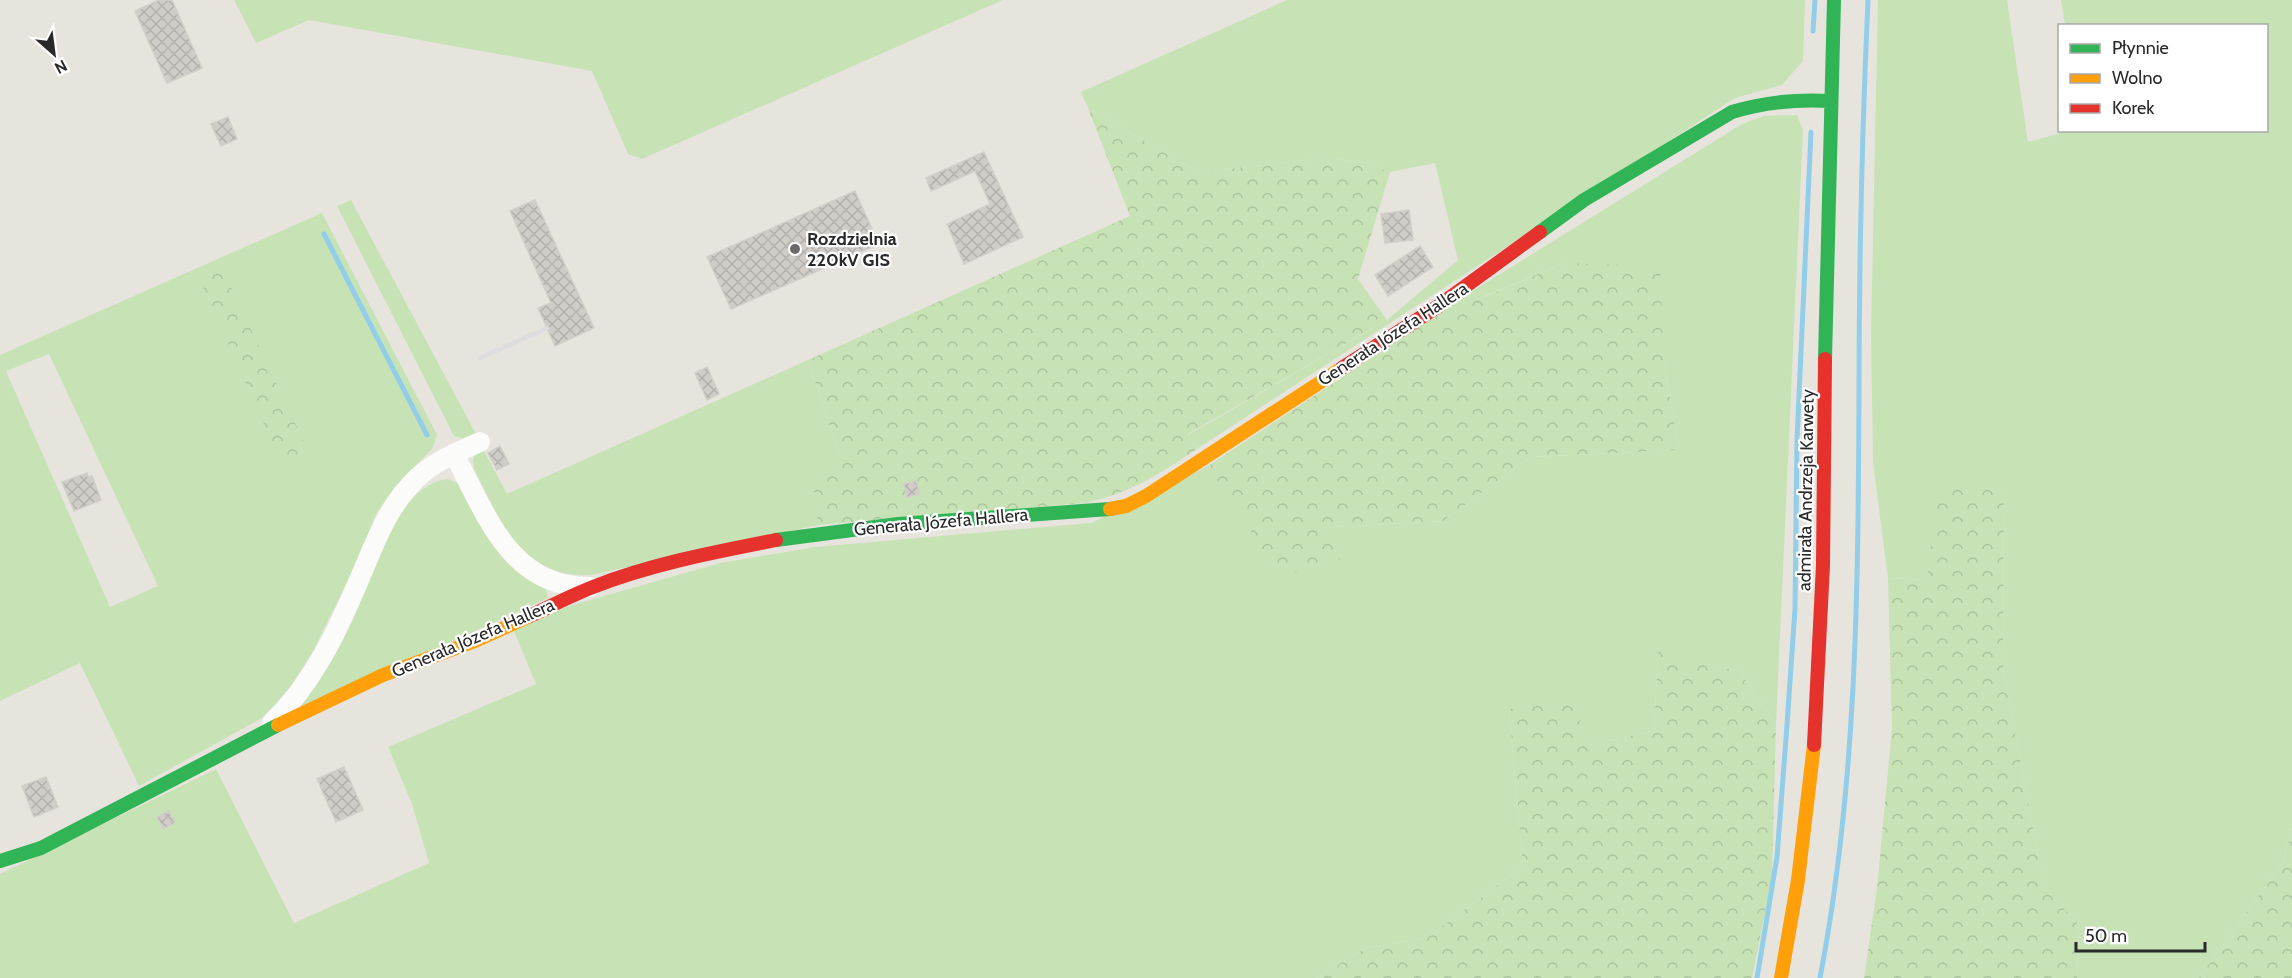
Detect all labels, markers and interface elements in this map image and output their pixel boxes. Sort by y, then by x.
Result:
north arrow [24,24,84,84]
legend [2058,24,2268,132]
text: Płynnie [2112,37,2169,59]
text: N [51,56,70,78]
text: Wolno [2112,67,2163,89]
text: Korek [2112,97,2155,119]
place label: Rozdzielnia 220kV GIS [807,228,897,271]
marker: Rozdzielnia 220kV GIS [788,242,802,256]
street label: Generała Józefa Hallera [1314,277,1473,391]
street label: admirała Andrzeja Karwety [1793,389,1819,591]
street label: Generała Józefa Hallera [853,503,1029,541]
street label: Generała Józefa Hallera [388,594,558,682]
scale bar [2076,915,2205,953]
text: 50 m [2085,925,2127,947]

